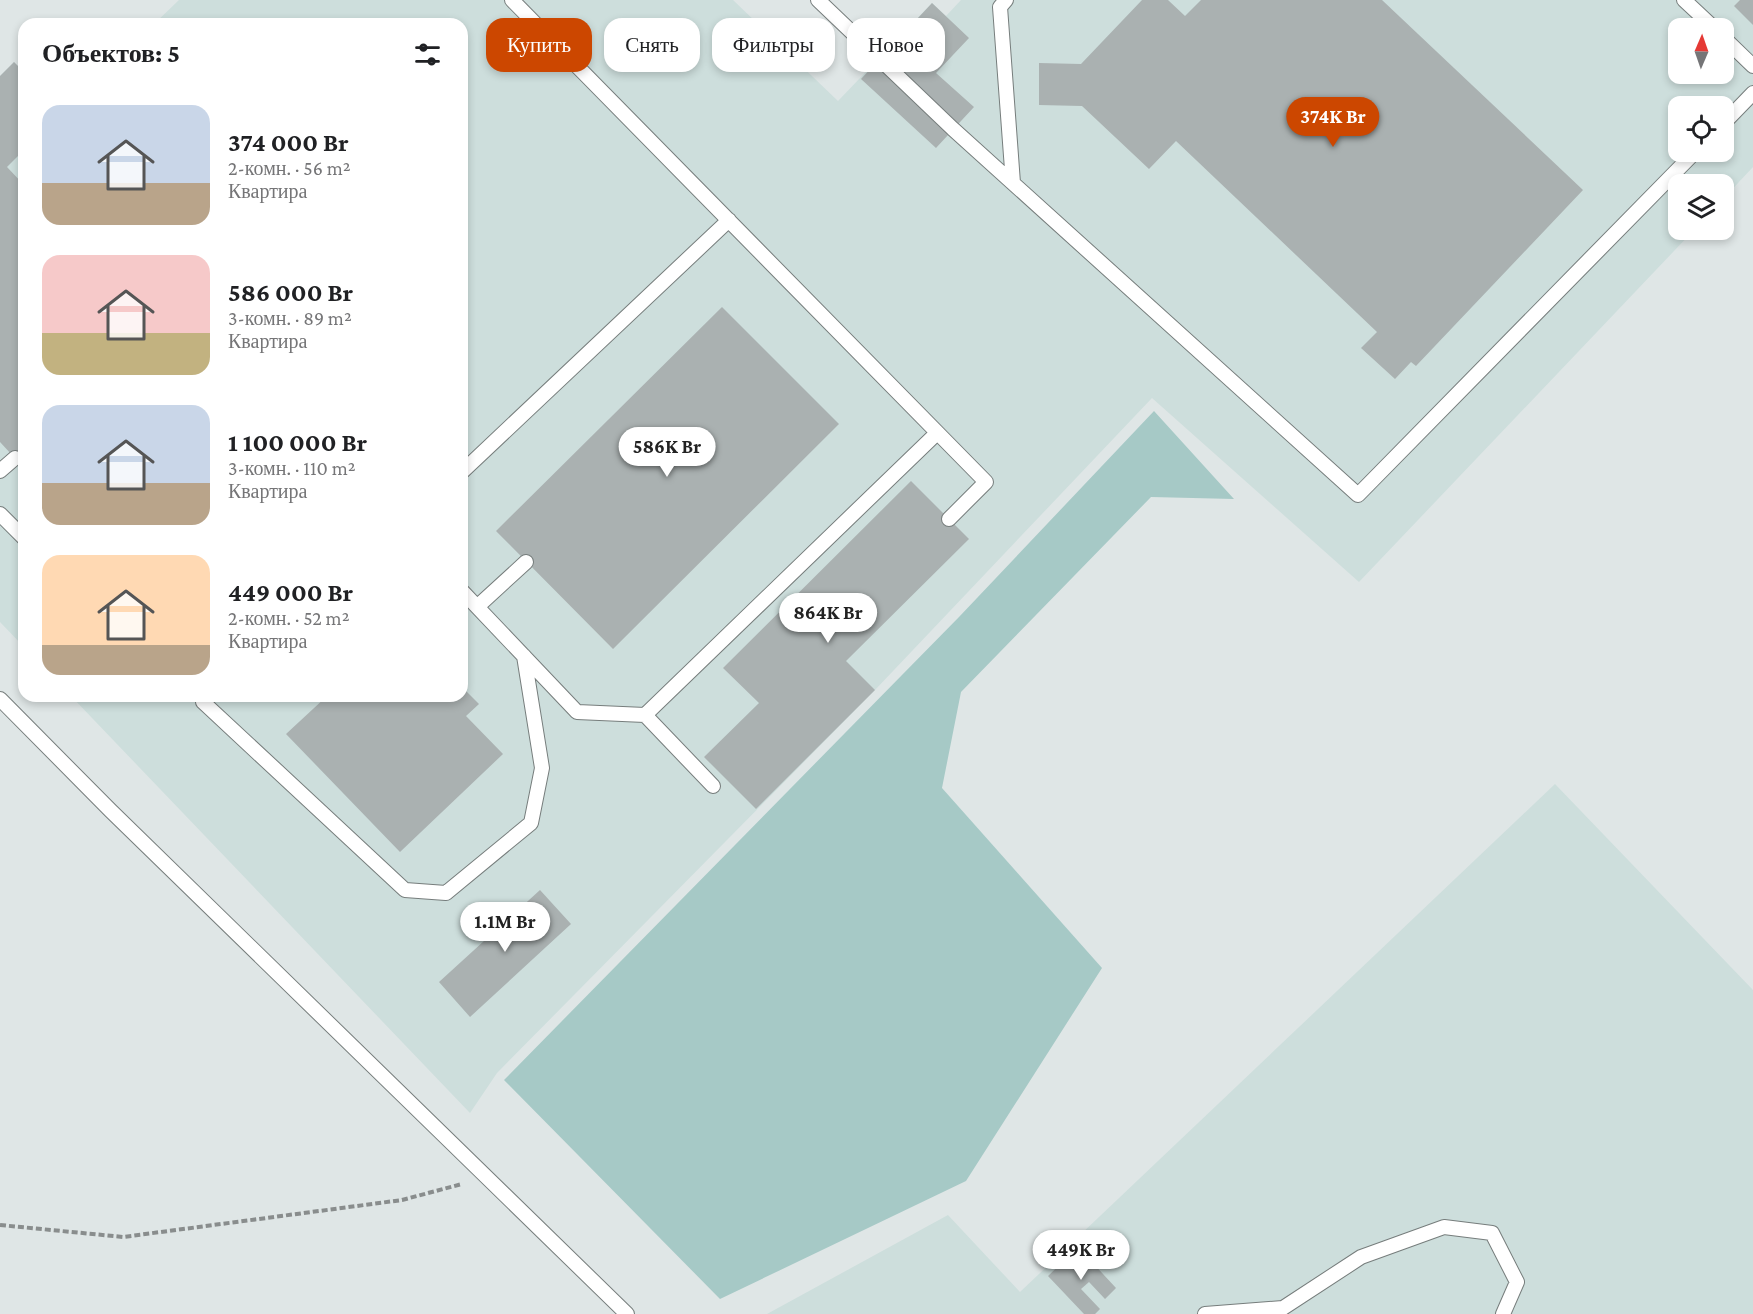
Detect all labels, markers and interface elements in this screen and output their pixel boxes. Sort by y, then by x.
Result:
chip: Купить [486,18,592,72]
chip: Снять [604,18,700,72]
chip: Фильтры [712,18,835,72]
chip: Новое [847,18,945,72]
north arrow [1668,18,1734,84]
map controls [1668,18,1734,240]
icon: filters [411,38,444,71]
text: Объектов: 5 [42,39,180,68]
button: locate [1668,96,1734,162]
pin: 374K Br [1278,97,1388,148]
text: 374K Br [1300,105,1366,127]
text: 374 000 Br [228,128,349,157]
icon: home [90,129,162,201]
text: 2-комн. · 56 m² [228,157,351,179]
button: layers [1668,174,1734,240]
text: Квартира [228,180,307,202]
text: 586 000 Br [228,278,353,307]
icon: home [90,279,162,351]
text: 3-комн. · 89 m² [228,307,352,329]
text: Квартира [228,330,307,352]
pin: 586K Br [612,427,722,478]
text: 1 100 000 Br [228,428,367,457]
icon: home [90,429,162,501]
text: 586K Br [633,435,701,457]
text: 3-комн. · 110 m² [228,457,356,479]
text: Квартира [228,480,307,502]
text: 449 000 Br [228,578,353,607]
icon: home [90,579,162,651]
pin: 864K Br [773,593,883,644]
text: 864K Br [793,601,863,623]
text: 2-комн. · 52 m² [228,607,349,629]
text: Квартира [228,630,307,652]
pin: 1.1M Br [450,902,560,953]
text: 1.1M Br [474,910,536,932]
pin: 449K Br [1026,1230,1136,1281]
text: 449K Br [1047,1238,1115,1260]

